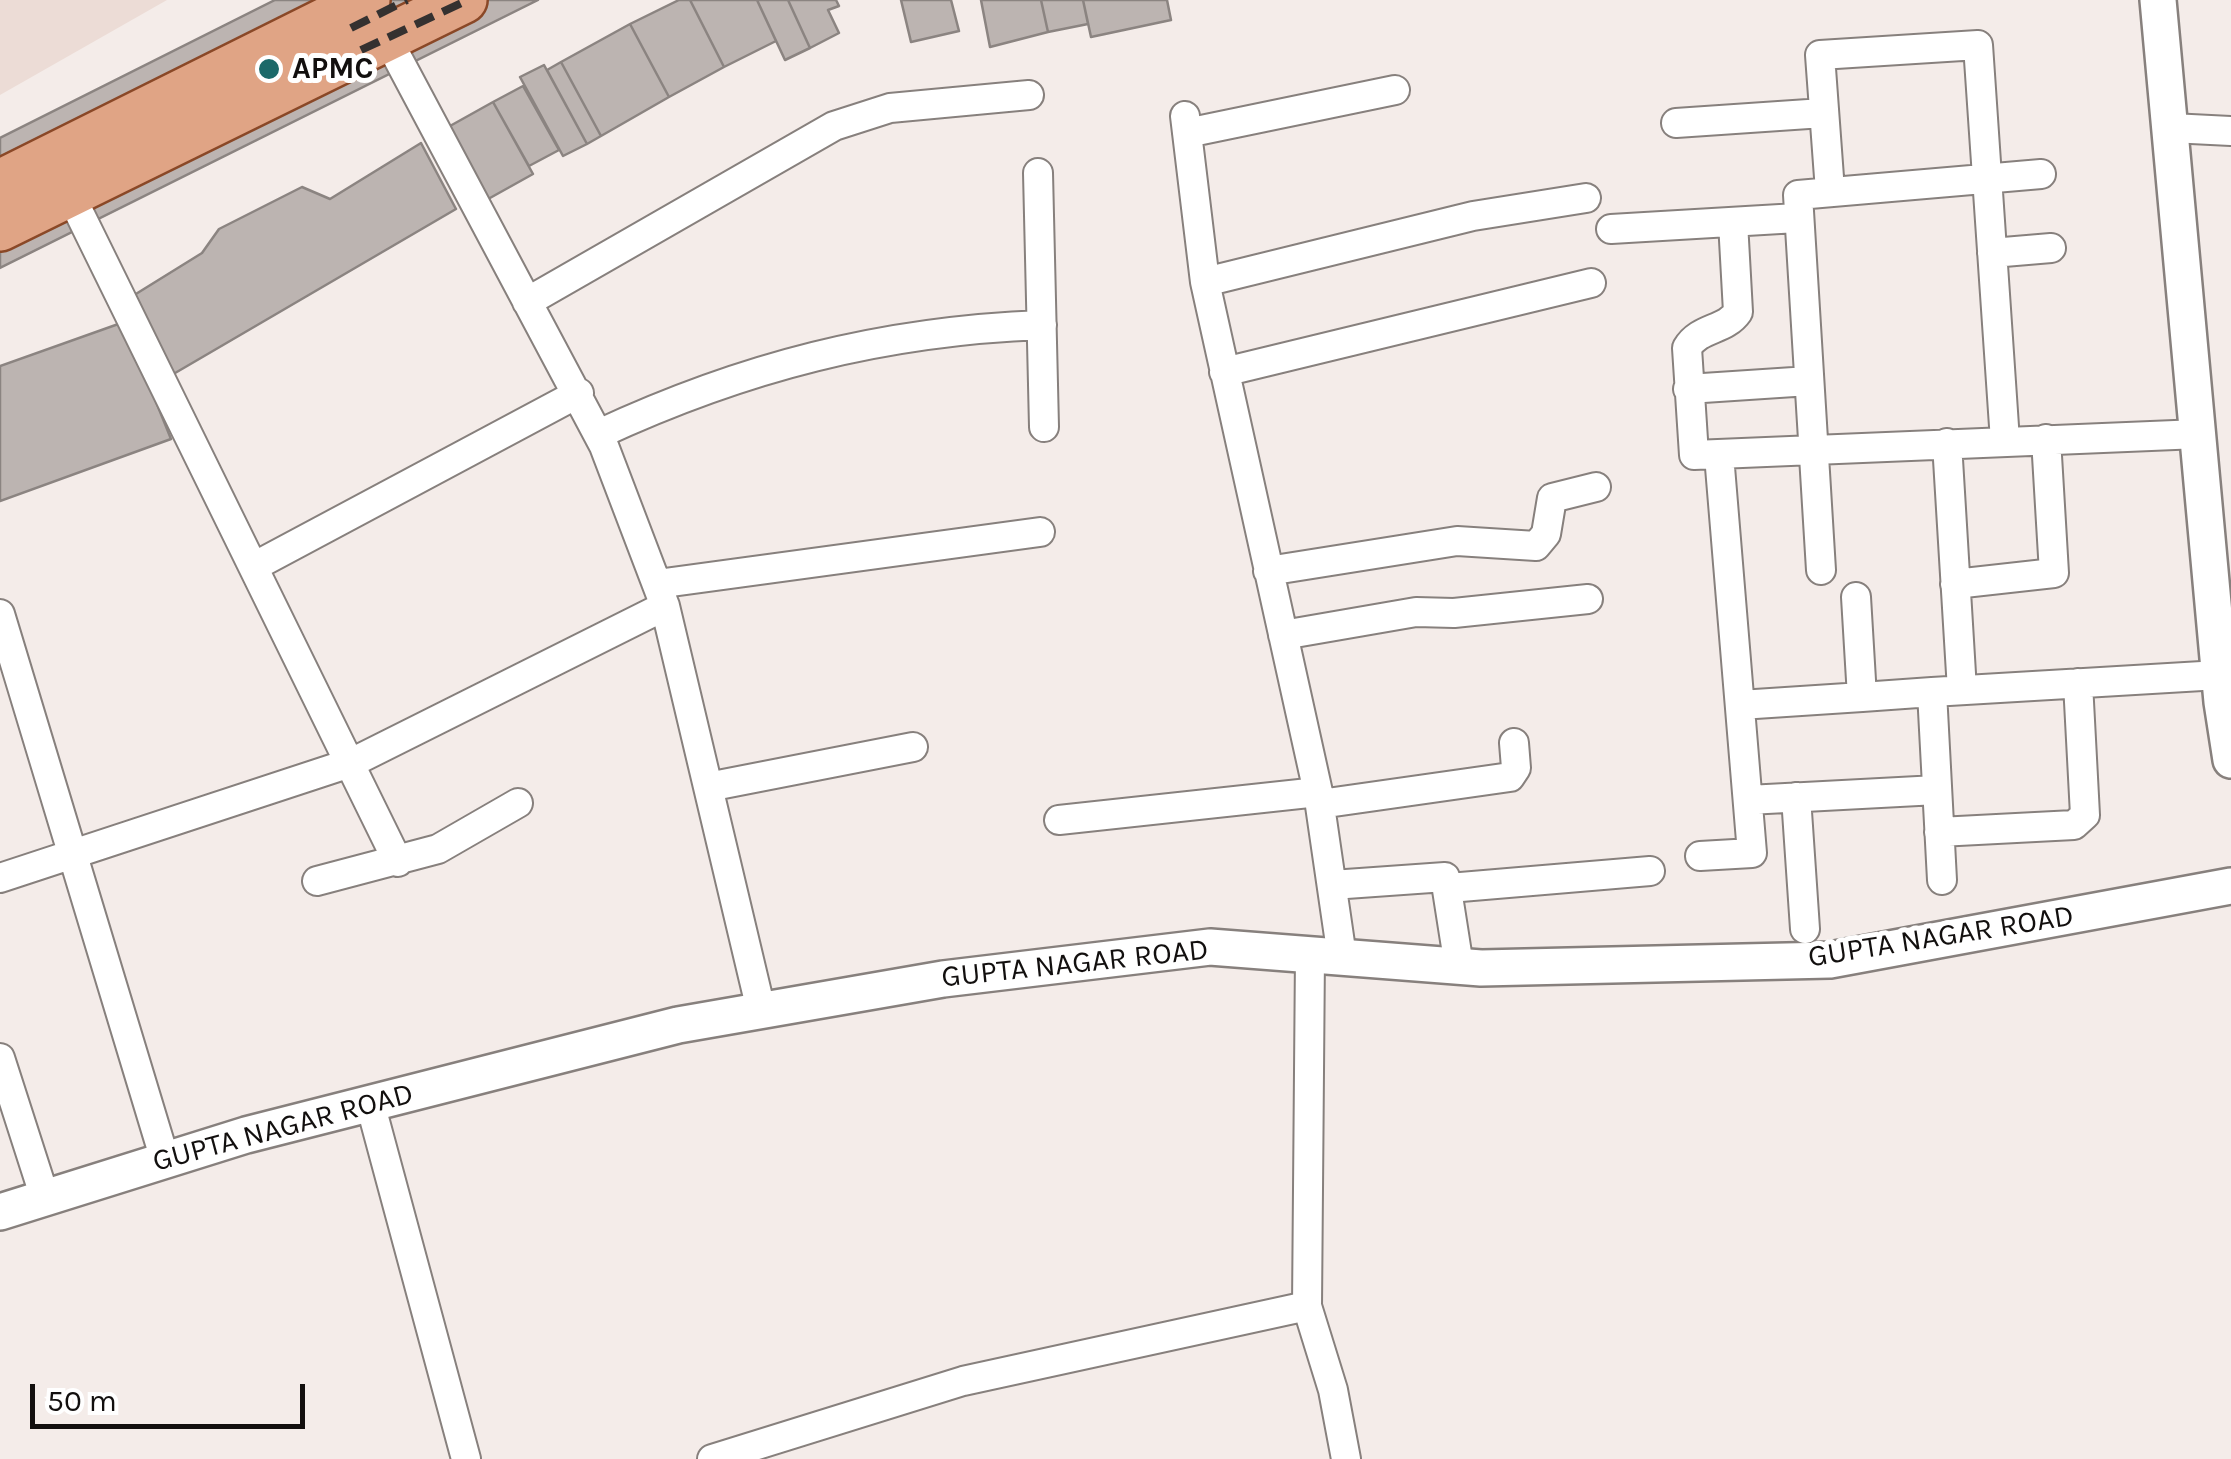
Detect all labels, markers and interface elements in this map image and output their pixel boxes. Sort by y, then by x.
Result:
place label: APMC [292,51,373,87]
marker: APMC [256,56,282,82]
street label: GUPTA NAGAR ROAD [1806,898,2076,976]
street label: GUPTA NAGAR ROAD [940,932,1210,996]
street label: GUPTA NAGAR ROAD [149,1076,417,1180]
scale bar [35,1364,310,1426]
text: 50 m [47,1383,117,1419]

